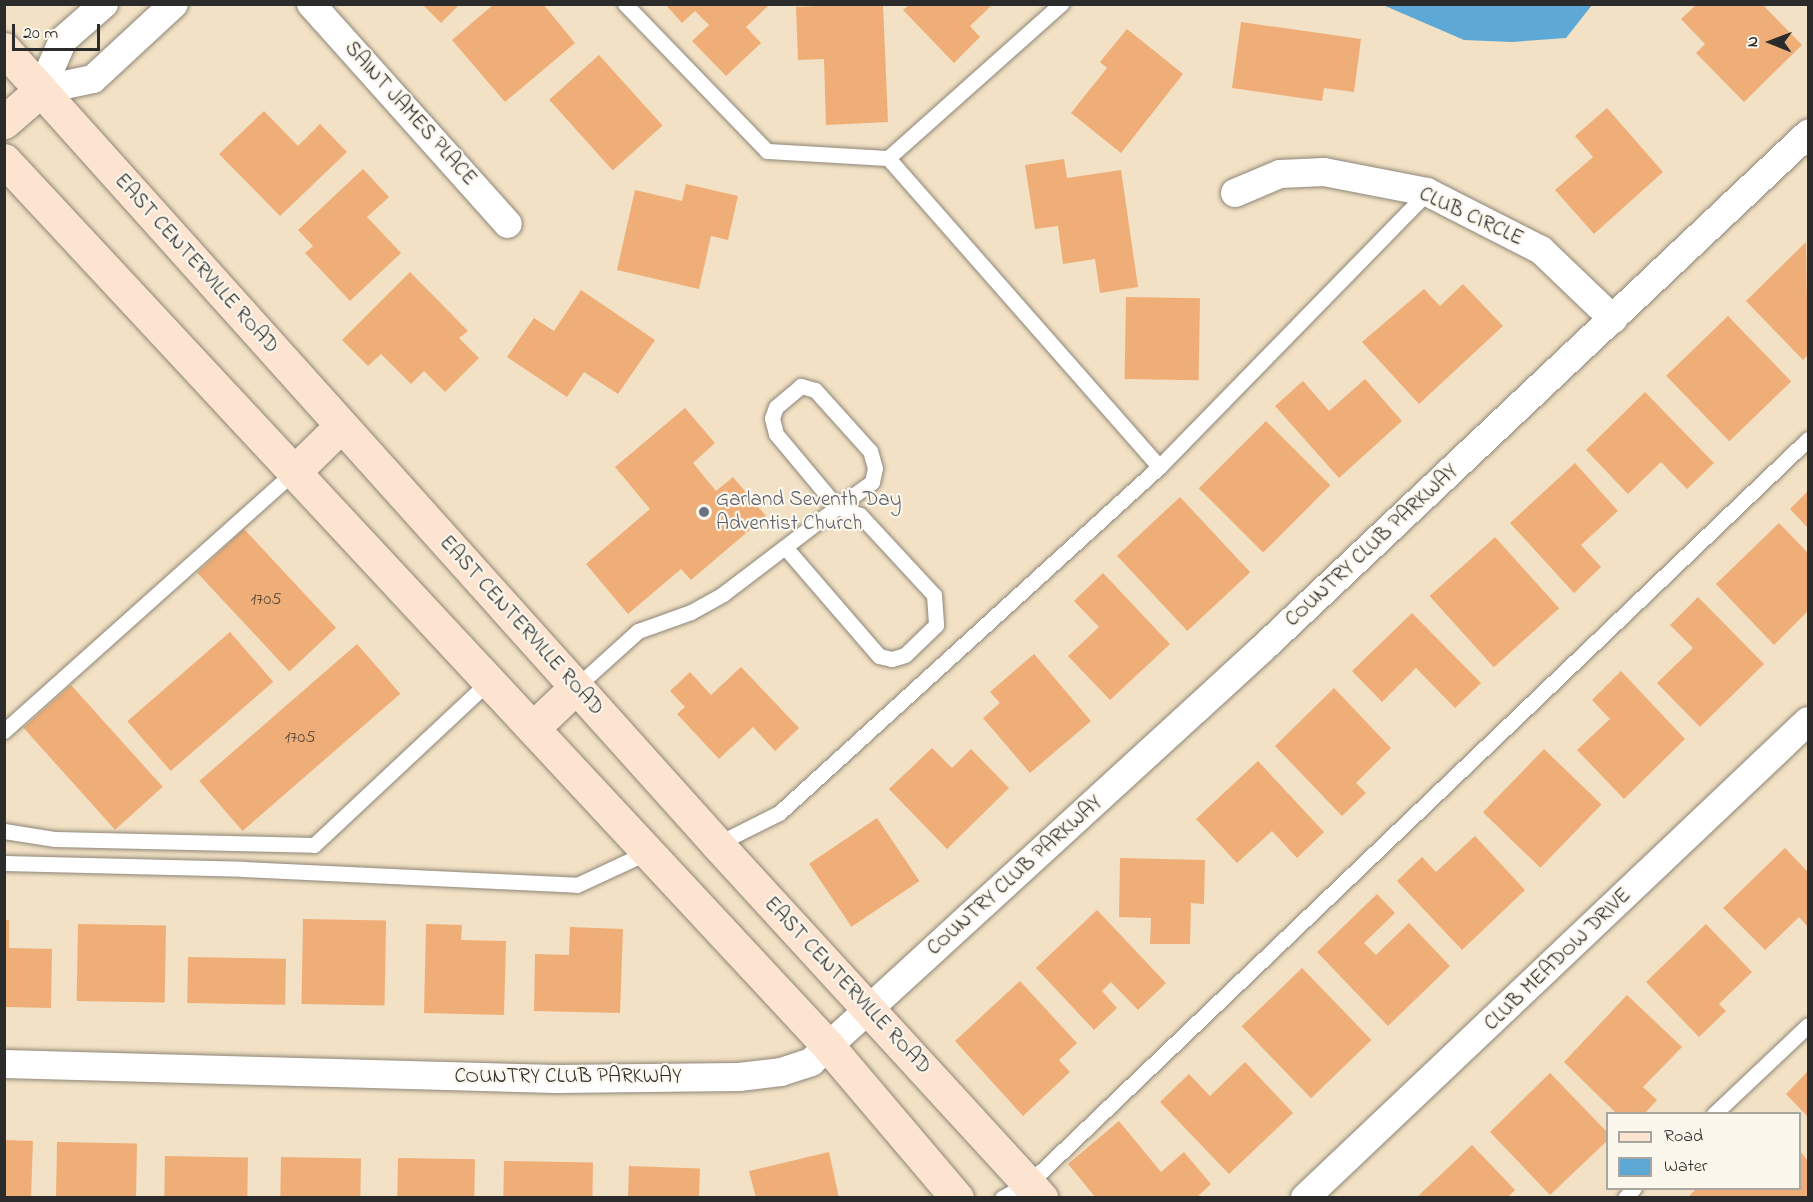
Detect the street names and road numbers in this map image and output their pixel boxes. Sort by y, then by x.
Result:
street label: SAINT JAMES PLACE [338,36,482,192]
street label: EAST CENTERVILLE ROAD [109,169,283,359]
street label: CLUB CIRCLE [1415,182,1527,252]
street label: COUNTRY CLUB PARKWAY [1280,459,1464,633]
street label: EAST CENTERVILLE ROAD [434,531,608,721]
street label: COUNTRY CLUB PARKWAY [922,791,1108,961]
street label: CLUB MEADOW DRIVE [1479,883,1637,1037]
street label: EAST CENTERVILLE ROAD [758,892,936,1080]
street label: COUNTRY CLUB PARKWAY [454,1064,682,1090]

